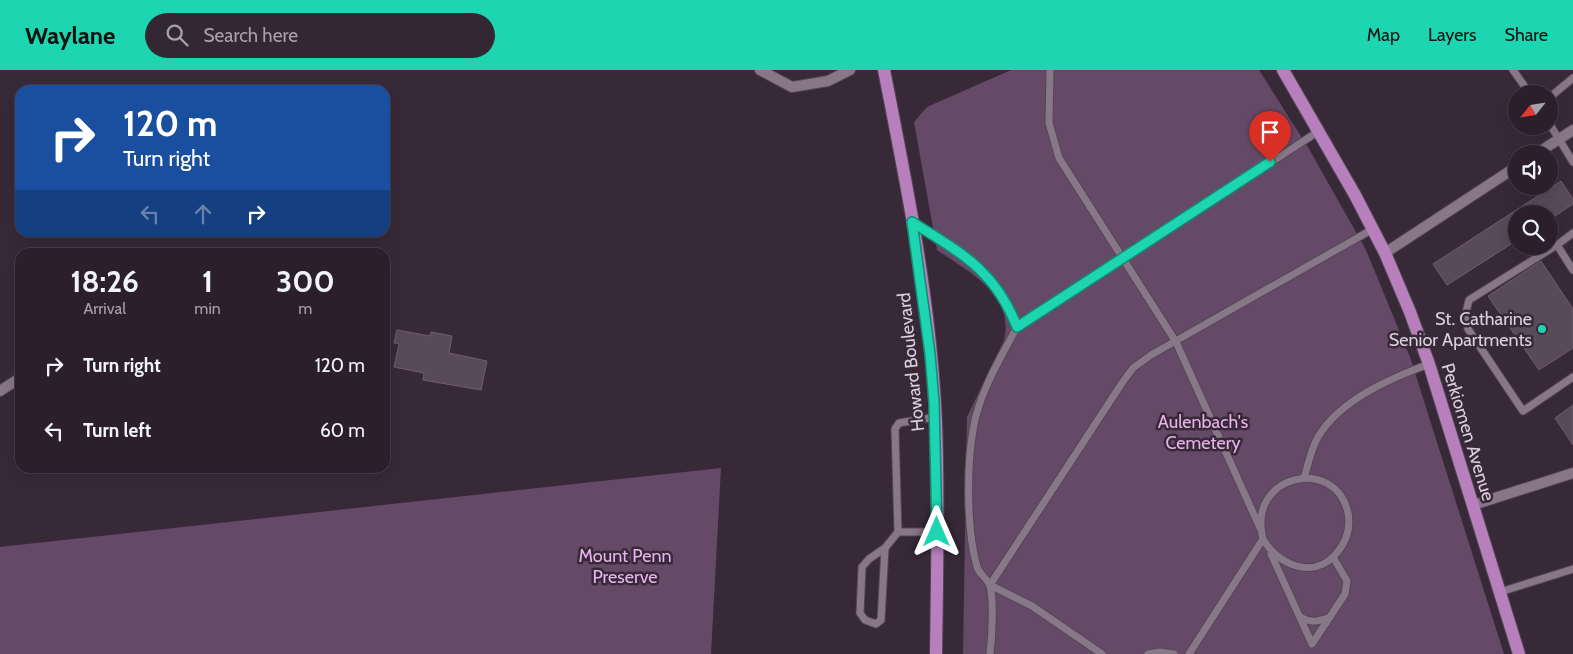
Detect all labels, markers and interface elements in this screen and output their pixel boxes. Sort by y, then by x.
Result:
search box [145,13,495,58]
text: Waylane [25,21,115,50]
icon: search [163,21,191,49]
text: Search here [203,24,298,47]
text: Map [1367,24,1400,46]
text: Layers [1428,24,1477,46]
text: Share [1505,24,1548,46]
north arrow [1508,85,1558,135]
map controls [1508,85,1558,255]
text: 120 m [123,102,217,145]
icon: right [40,105,105,170]
pin [1249,111,1291,162]
icon: arrive [1256,118,1284,146]
text: Turn right [123,145,210,172]
button: sound [1508,145,1558,195]
icon: left [136,200,164,228]
icon: ahead [189,200,217,228]
icon: right [242,200,270,228]
button: search [1508,205,1558,255]
text: 18:26 [70,263,139,300]
text: 1 [202,263,213,300]
text: 300 [276,263,335,300]
street label: Howard Boulevard [893,291,929,433]
text: Arrival [83,299,126,318]
text: min [194,299,221,318]
text: m [298,299,312,318]
place label: St. Catharine Senior Apartments [1389,308,1532,351]
marker: St. Catharine Senior Apartments [1536,323,1548,335]
icon: right [40,352,68,380]
text: Turn right [83,354,161,377]
text: 120 m [315,354,365,377]
street label: Perkiomen Avenue [1437,360,1499,504]
park label: Aulenbach's Cemetery [1158,411,1248,454]
icon: left [40,417,68,445]
text: Turn left [83,419,151,442]
text: 60 m [320,419,365,442]
position arrow [910,505,962,557]
park label: Mount Penn Preserve [578,545,672,588]

